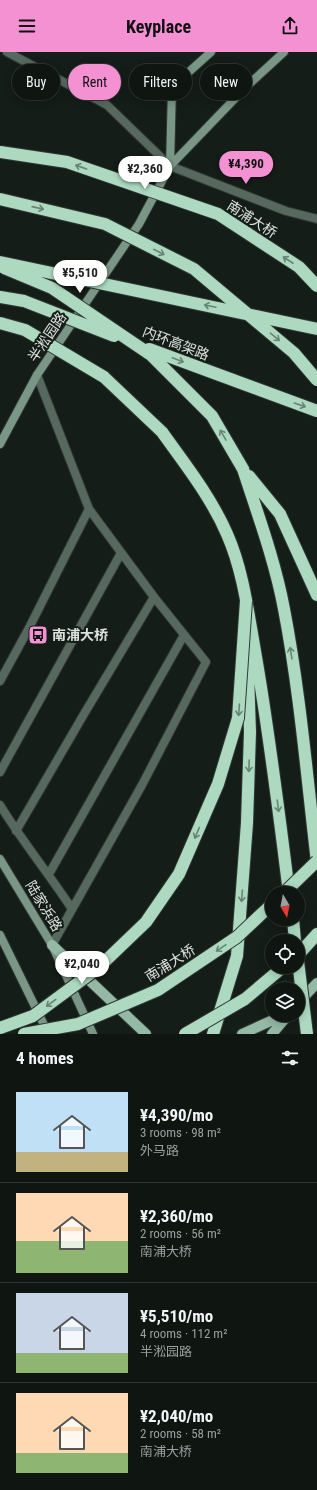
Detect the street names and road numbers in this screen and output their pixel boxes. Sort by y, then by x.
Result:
street label: 南浦大桥 [224,197,280,241]
street label: 半淞园路 [25,309,69,365]
street label: 内环高架路 [140,323,212,363]
street label: 陆家浜路 [23,878,65,934]
street label: 南浦大桥 [142,941,198,985]

